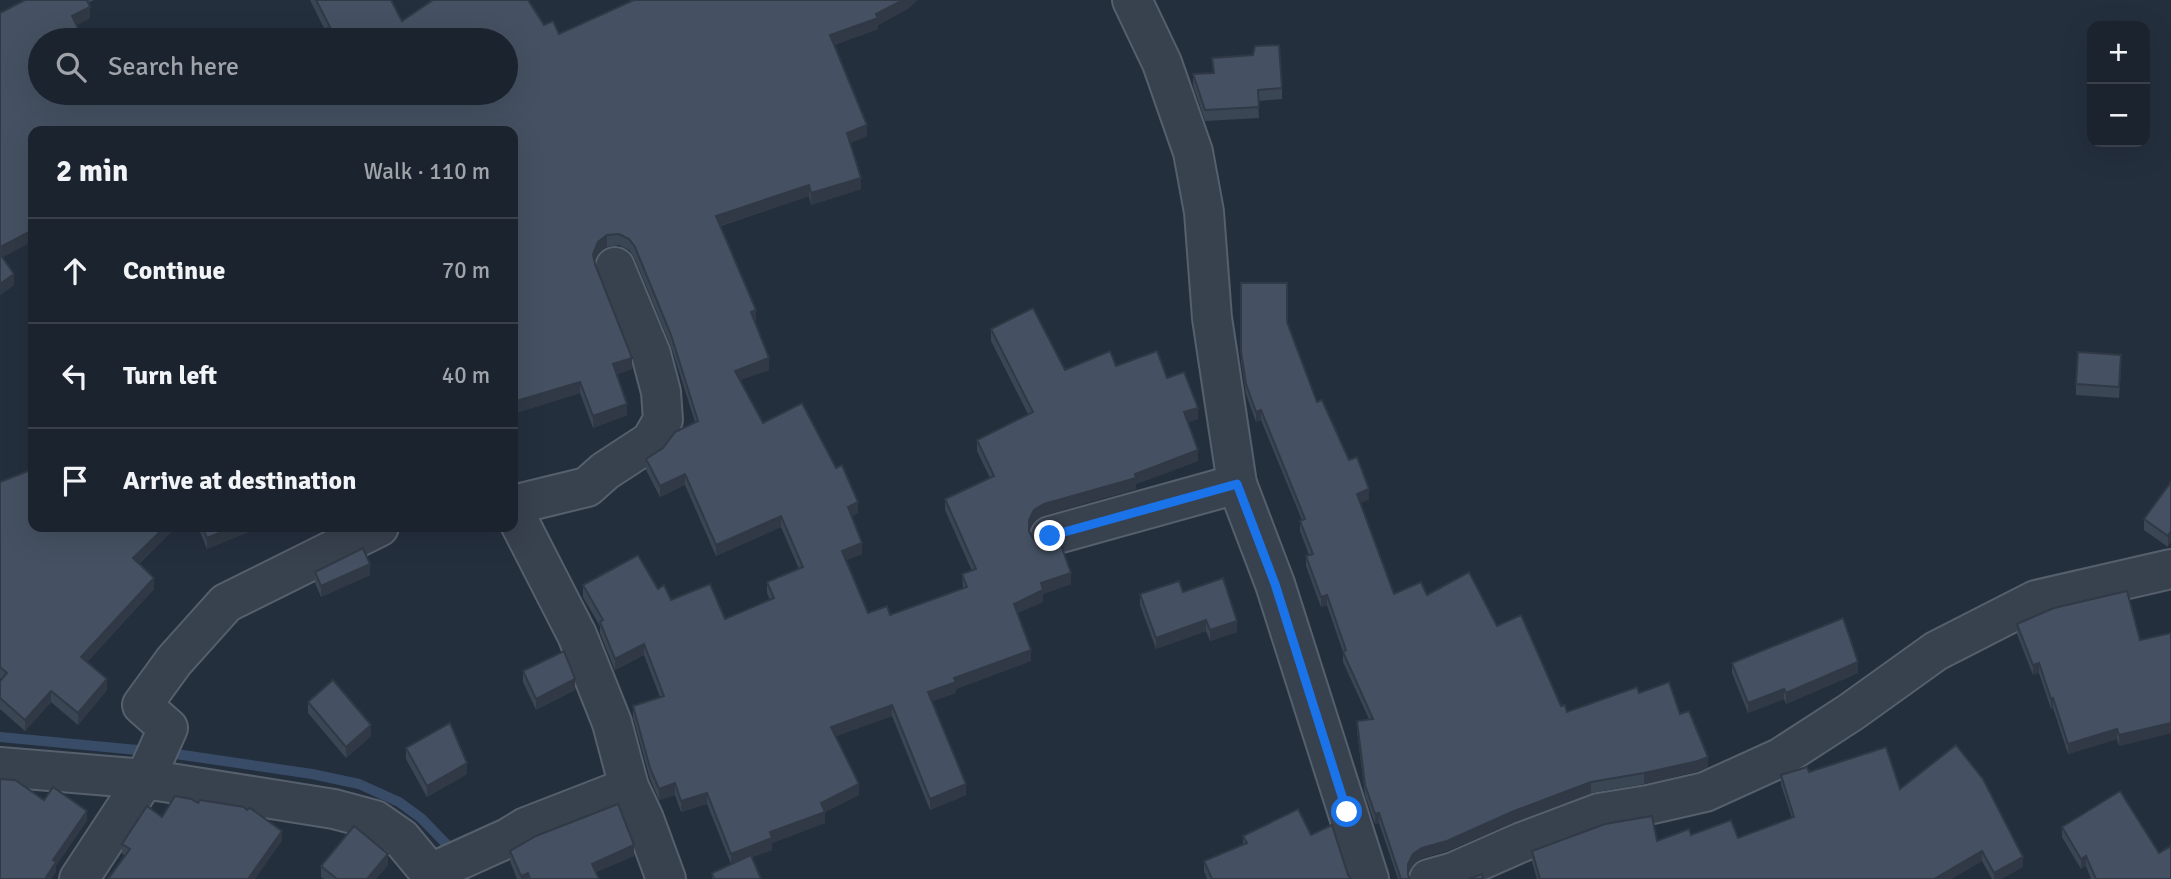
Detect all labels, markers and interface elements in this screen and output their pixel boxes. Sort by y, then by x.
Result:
map controls [2087,21,2150,147]
button: + [2087,21,2150,84]
search box [28,28,518,105]
icon: search [52,48,90,86]
text: Search here [108,51,239,83]
button: − [2087,84,2150,147]
text: 2 min [56,153,128,190]
text: Walk · 110 m [364,157,490,186]
icon: ahead [56,252,94,290]
text: Continue [123,255,225,287]
text: 70 m [442,256,490,285]
icon: left [56,357,94,395]
text: Turn left [123,360,217,392]
text: 40 m [442,361,490,390]
icon: arrive [56,462,94,500]
text: Arrive at destination [123,465,356,497]
route end [1034,520,1065,551]
route start [1331,796,1362,827]

